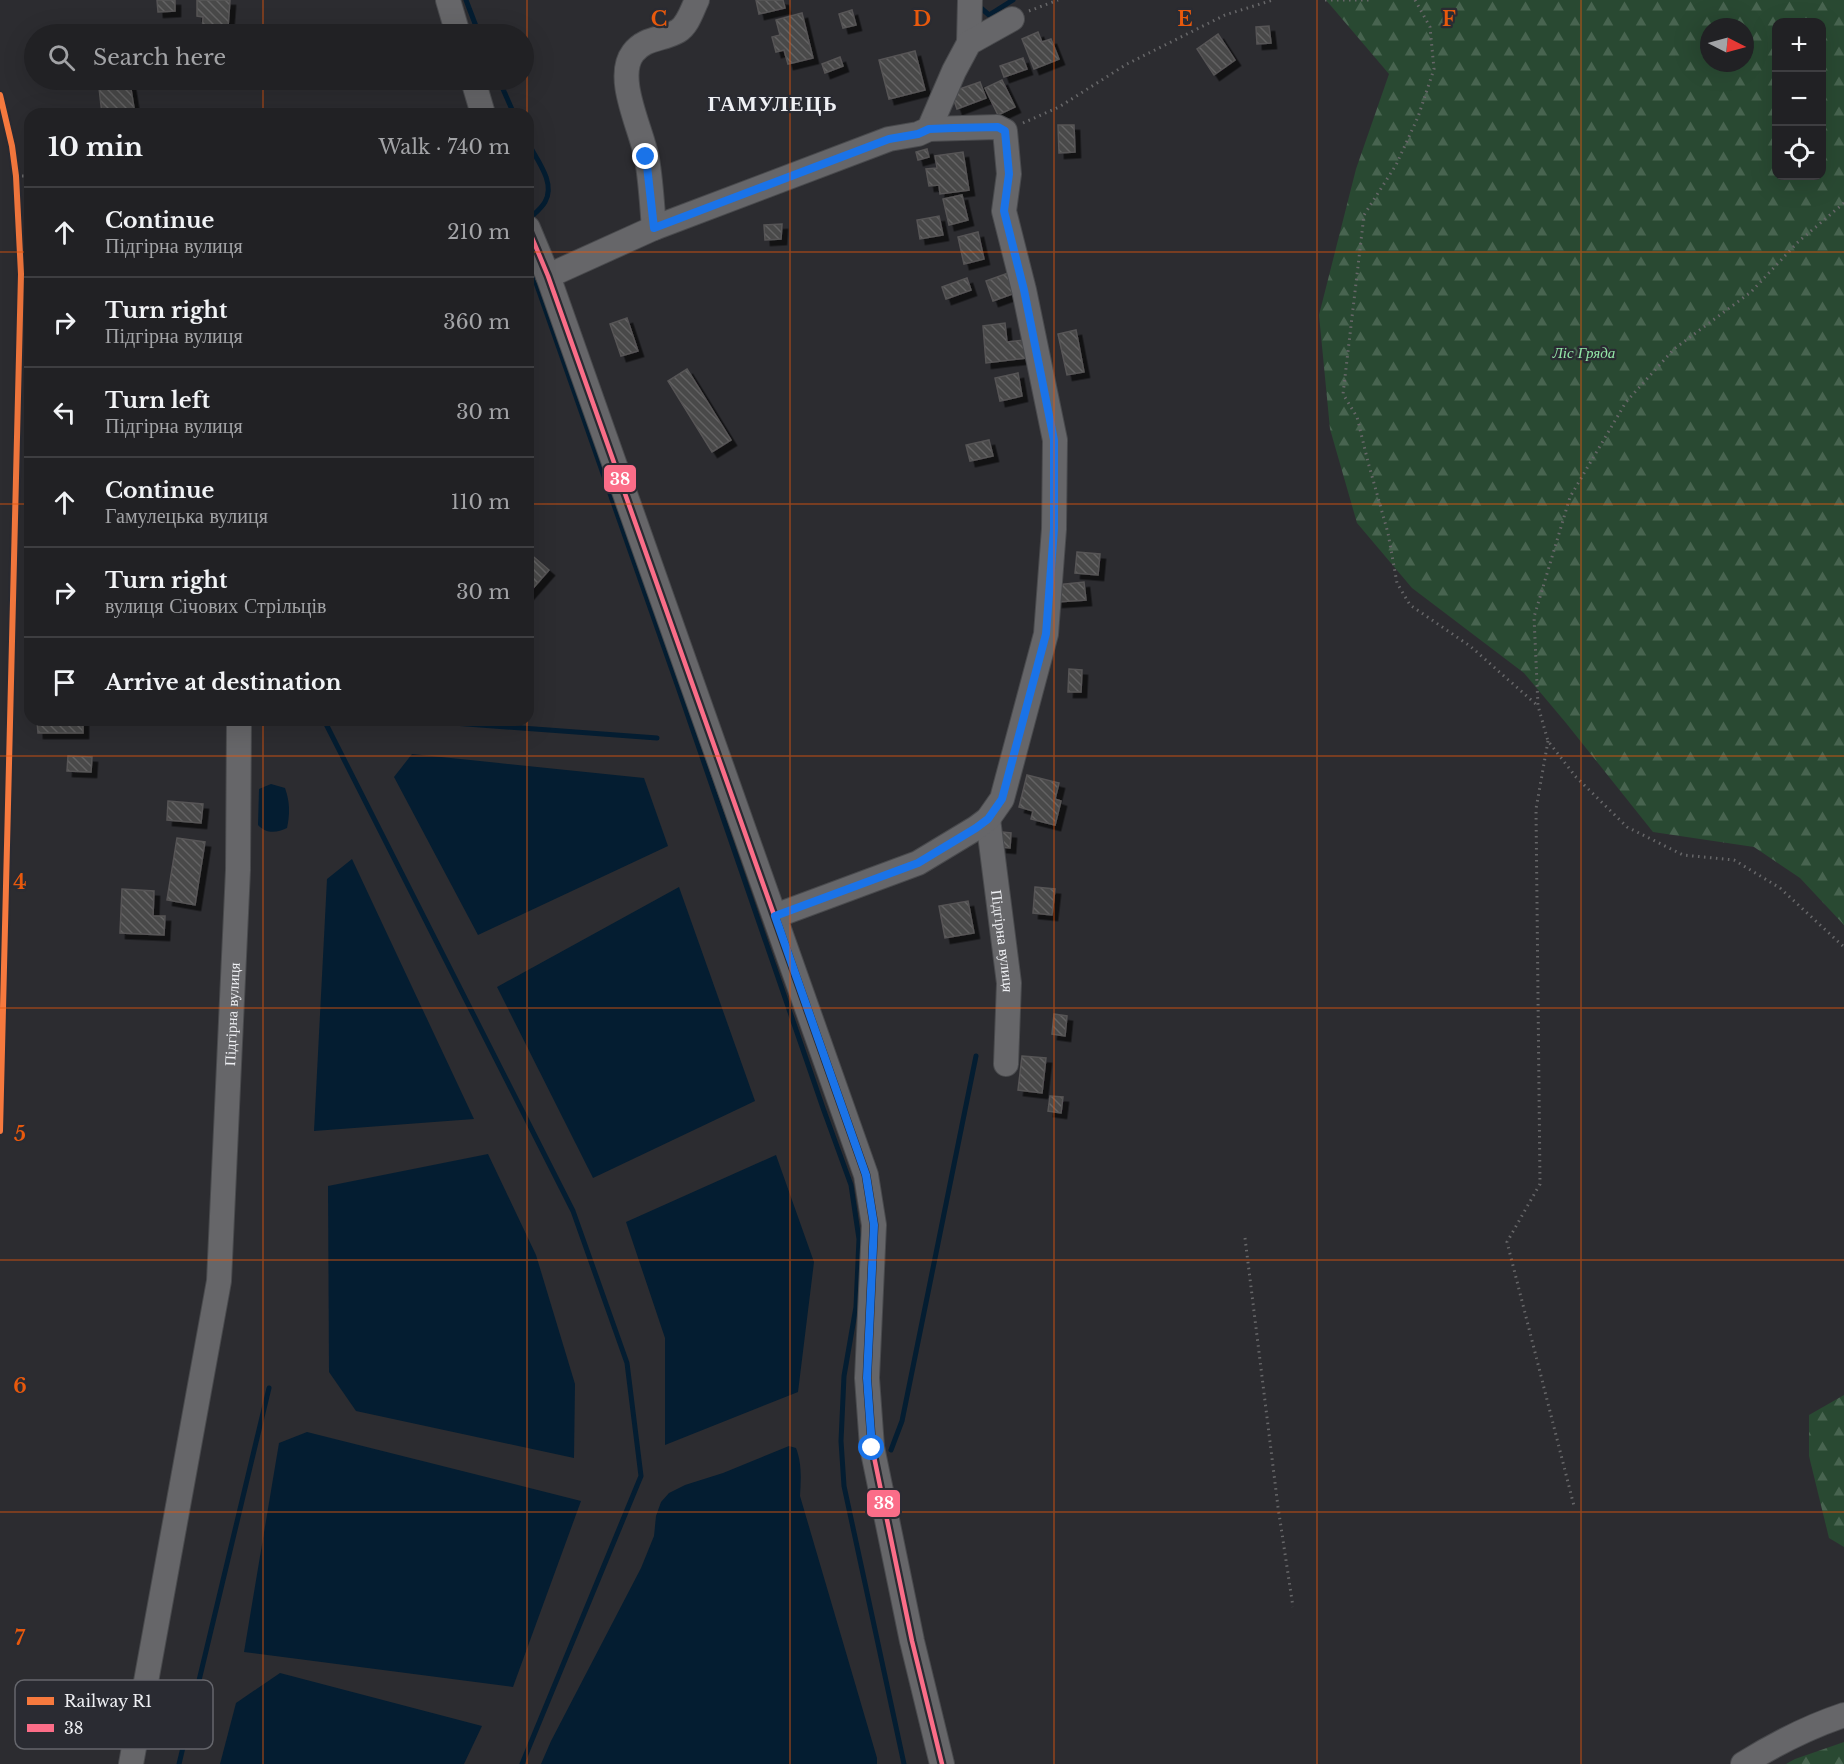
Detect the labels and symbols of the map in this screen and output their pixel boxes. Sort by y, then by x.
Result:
text: C [651,7,667,31]
text: D [913,7,931,31]
text: E [1177,7,1193,31]
text: F [1442,7,1456,31]
north arrow [1700,18,1754,72]
district label: ГАМУЛЕЦЬ [708,91,838,117]
route end [632,143,658,169]
park label: Ліс Гряда [1552,343,1615,362]
line badge: 38 [603,464,637,493]
text: 38 [610,469,630,489]
text: 4 [13,870,27,894]
street label: Підгірна вулиця [988,889,1019,993]
street label: Підгірна вулиця [219,962,243,1066]
text: 5 [14,1122,26,1146]
text: 6 [13,1374,27,1398]
route start [858,1434,884,1460]
line badge: 38 [866,1489,901,1518]
text: 38 [874,1493,894,1513]
text: 7 [15,1626,26,1650]
legend [15,1680,213,1749]
text: Railway R1 [64,1691,152,1711]
text: 38 [64,1718,84,1738]

